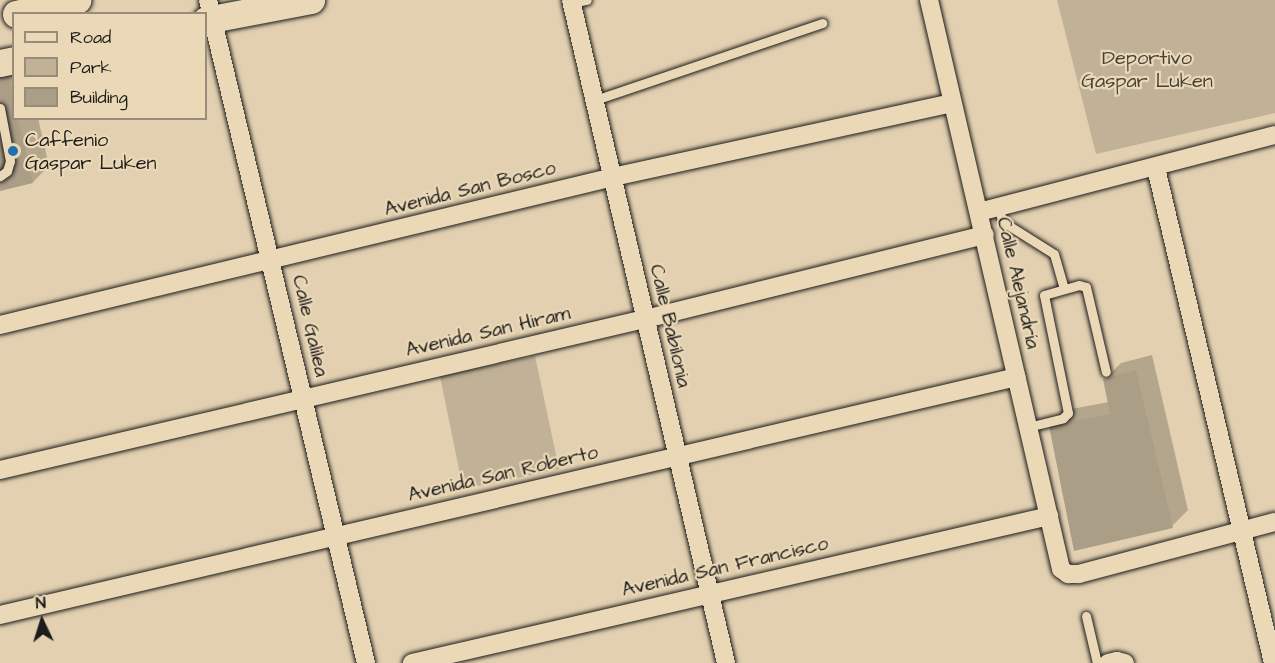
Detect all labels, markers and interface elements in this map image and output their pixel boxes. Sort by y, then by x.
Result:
legend [12,12,207,120]
text: Road [70,25,111,50]
park label: Deportivo Gaspar Luken [1081,46,1213,93]
text: Park [70,55,112,80]
text: Building [70,85,128,110]
place label: Caffenio Gaspar Luken [25,128,157,175]
marker: Caffenio Gaspar Luken [6,144,20,158]
street label: Avenida San Bosco [382,156,558,222]
street label: Calle Alejandría [991,215,1045,351]
street label: Calle Babilonia [644,262,696,390]
street label: Calle Galilea [287,273,333,379]
street label: Avenida San Hiram [403,301,573,363]
street label: Avenida San Roberto [406,440,600,508]
street label: Avenida San Francisco [619,532,831,602]
north arrow [12,591,72,651]
text: N [35,592,47,614]

